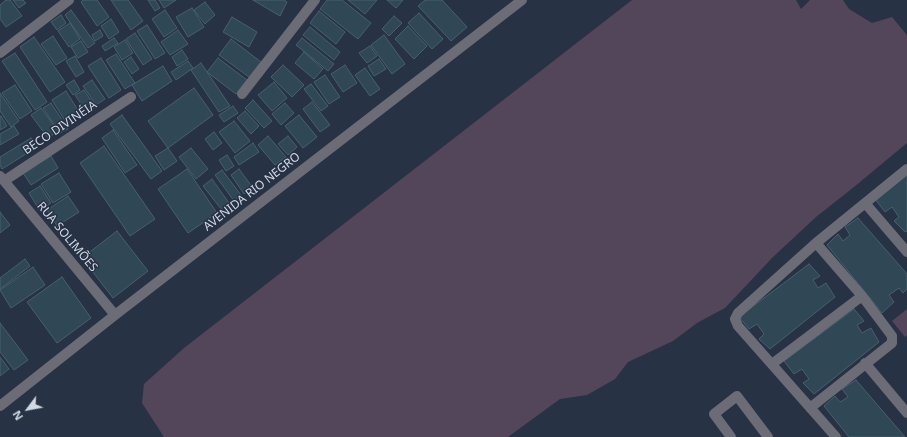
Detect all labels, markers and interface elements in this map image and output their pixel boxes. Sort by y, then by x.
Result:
street label: BECO DIVINÉIA [20,98,100,158]
street label: AVENIDA RIO NEGRO [201,150,303,234]
street label: RUA SOLIMÕES [34,199,100,275]
north arrow [8,389,48,429]
text: N [9,408,26,423]

